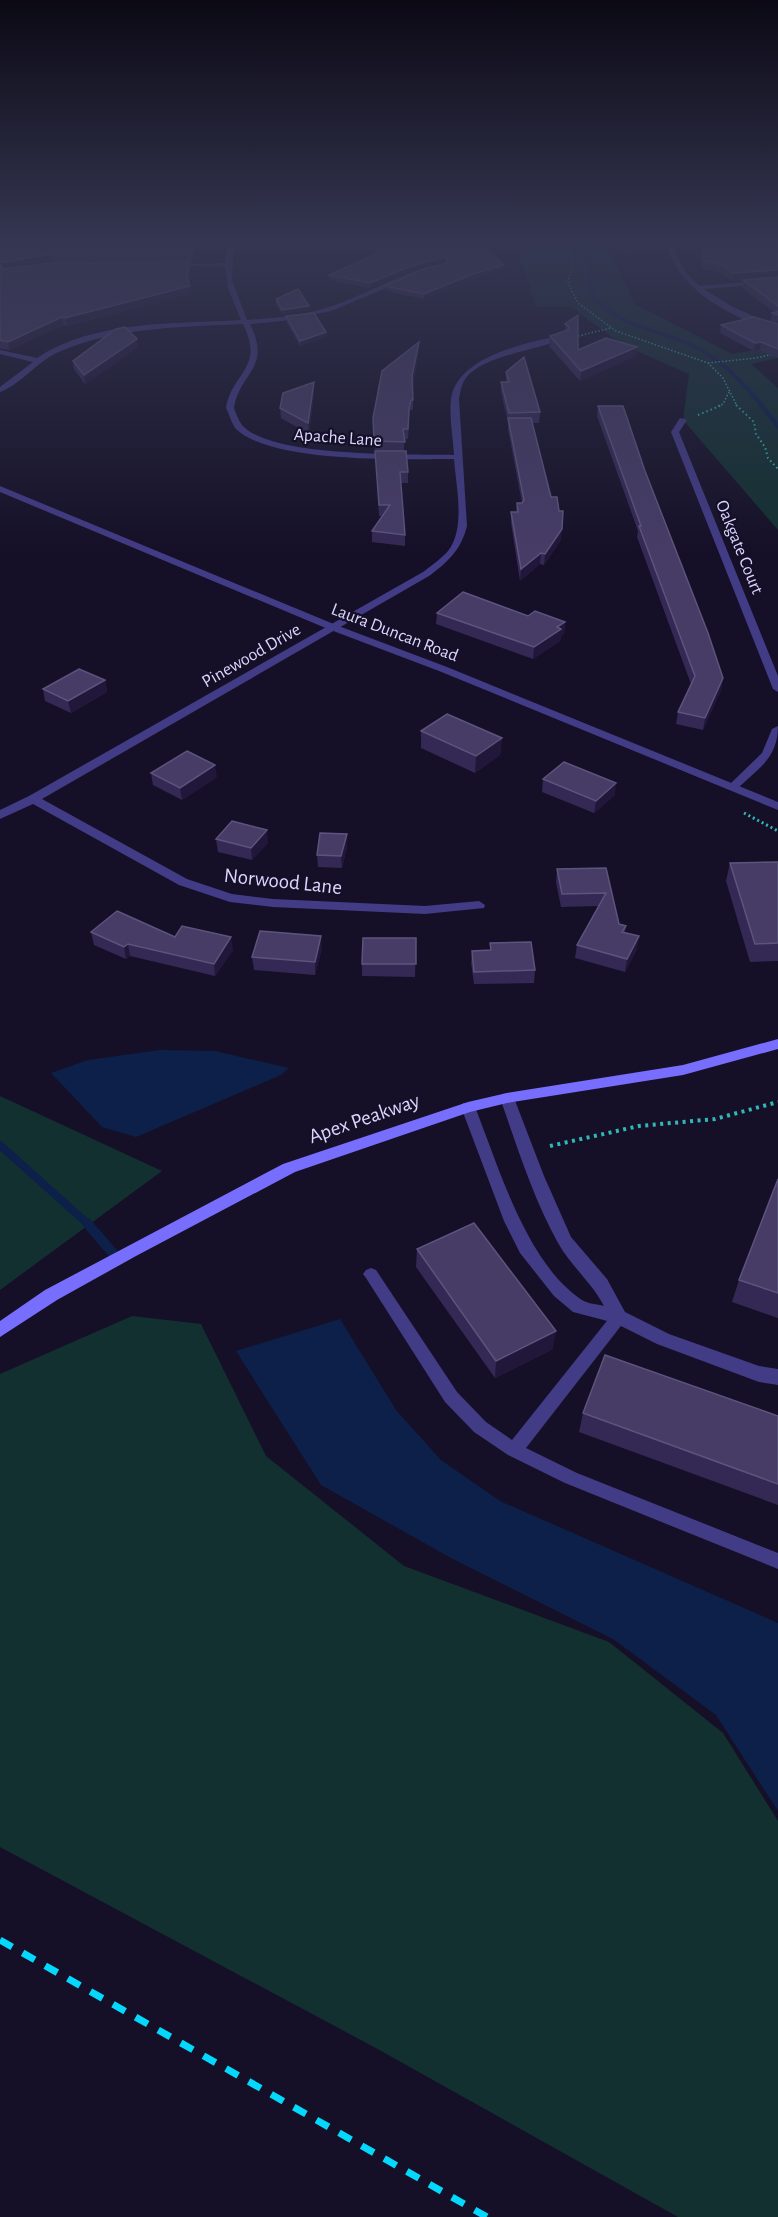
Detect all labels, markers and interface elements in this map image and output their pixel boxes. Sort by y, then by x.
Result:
street label: Apache Lane [293,426,383,450]
street label: Oakgate Court [712,498,766,597]
street label: Laura Duncan Road [329,600,461,665]
street label: Pinewood Drive [199,620,304,691]
street label: Norwood Lane [223,865,343,898]
street label: Apex Peakway [306,1090,422,1147]

